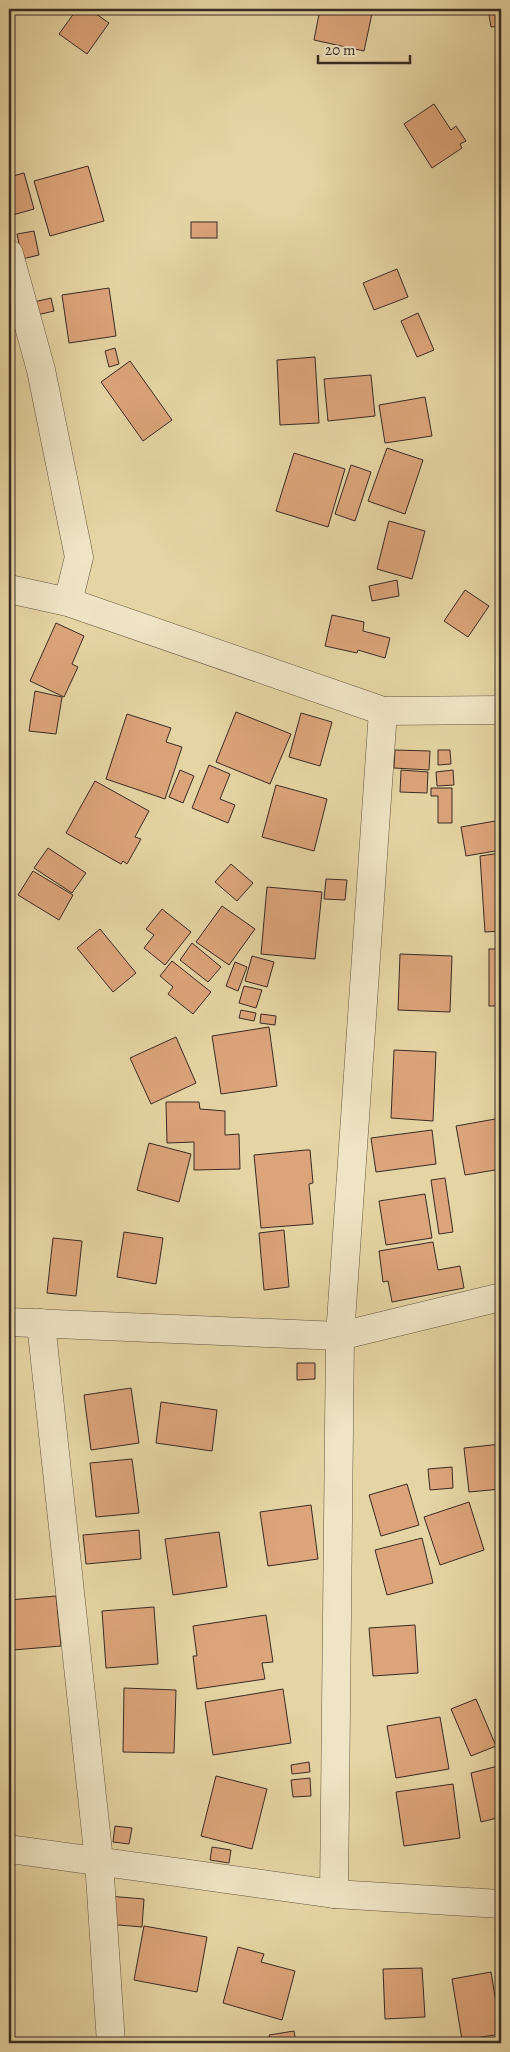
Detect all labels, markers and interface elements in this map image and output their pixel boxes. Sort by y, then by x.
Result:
scale bar [318,32,410,64]
text: 20 m [325,40,356,60]

